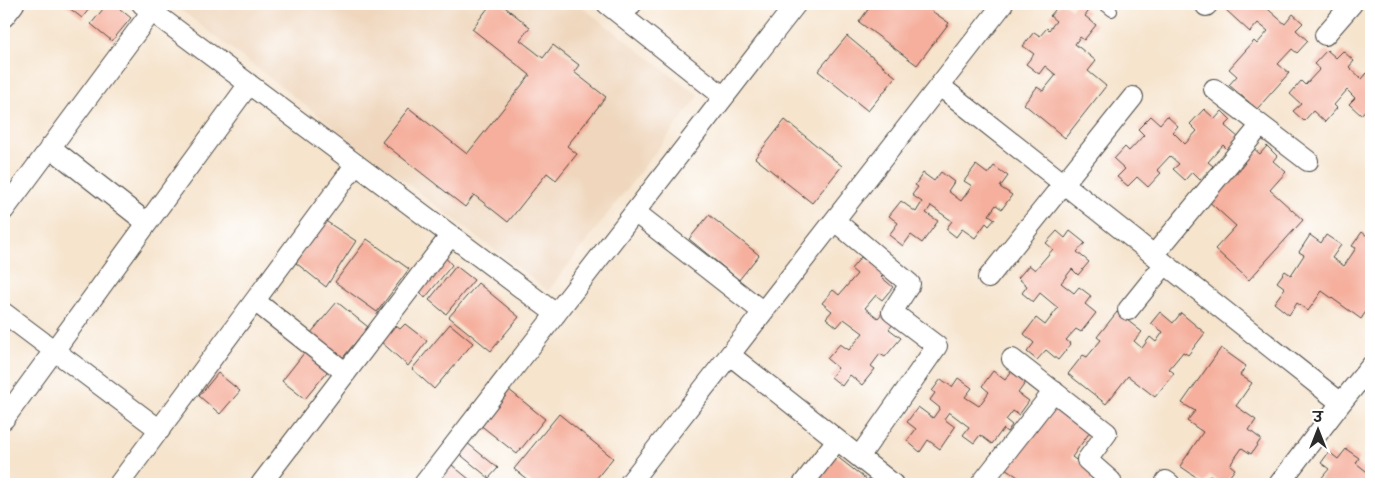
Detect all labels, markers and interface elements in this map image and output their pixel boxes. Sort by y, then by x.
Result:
north arrow [1292,406,1342,456]
text: उ [1311,408,1324,426]

